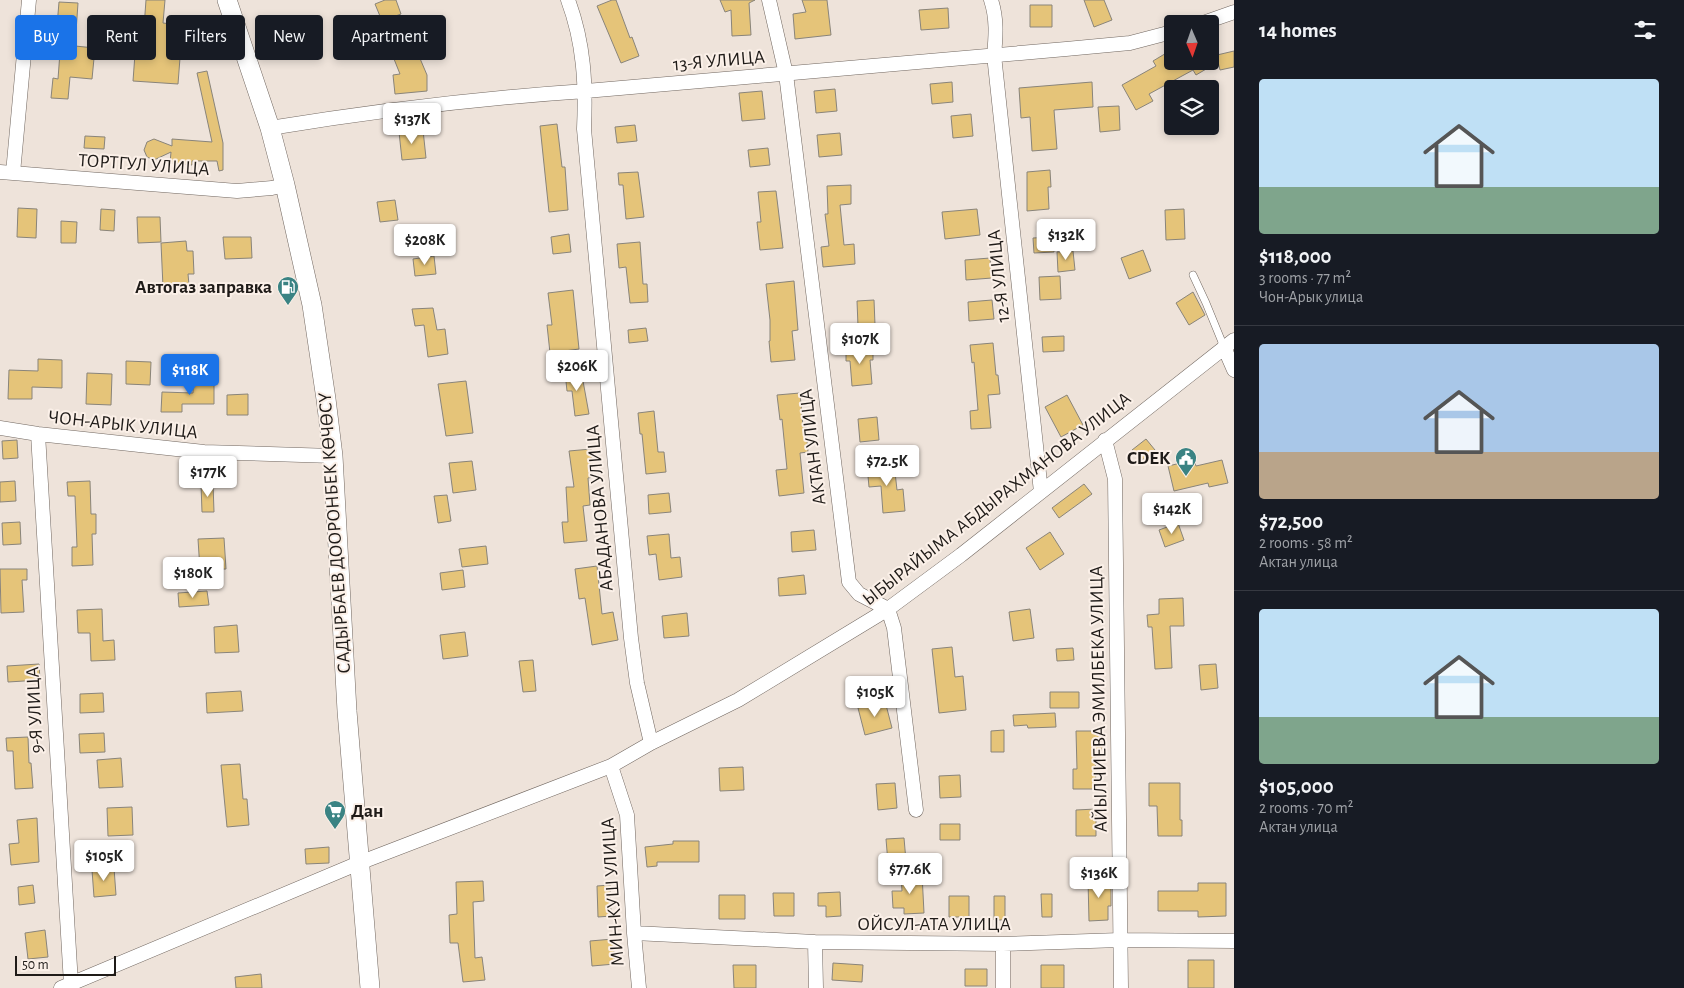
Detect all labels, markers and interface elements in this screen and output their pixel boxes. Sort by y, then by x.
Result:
chip: Buy [15,15,77,60]
chip: Rent [87,15,156,60]
chip: Filters [166,15,245,60]
chip: New [255,15,323,60]
chip: Apartment [333,15,446,60]
north arrow [1164,15,1219,70]
map controls [1164,15,1219,135]
icon: filters [1631,16,1659,44]
text: 14 homes [1259,20,1337,41]
street label: 13-Я УЛИЦА [672,48,766,74]
button: layers [1164,80,1219,135]
pin: $137K [377,102,447,145]
text: $137K [394,111,430,127]
icon: home [1414,111,1504,201]
street label: ТОРТГУЛ УЛИЦА [78,151,210,179]
pin: $132K [1031,218,1101,261]
pin: $208K [390,224,460,266]
text: $132K [1048,227,1084,243]
street label: 12-Я УЛИЦА [985,229,1013,323]
text: $208K [405,232,445,248]
text: $118,000 [1259,246,1332,267]
text: 3 rooms · 77 m² [1259,270,1351,286]
fuel station icon: Автогаз заправка [276,275,300,306]
place label: Автогаз заправка [135,278,272,297]
text: Чон-Арык улица [1259,289,1363,305]
pin: $107K [825,322,895,365]
text: $107K [841,331,879,347]
pin: $206K [542,350,612,392]
pin: $118K [155,354,225,396]
text: $206K [557,358,597,374]
text: $118K [172,362,208,378]
icon: home [1414,377,1504,467]
street label: АКТАН УЛИЦА [796,388,830,506]
street label: ЫБЫРАЙЫМА АБДЫРАХМАНОВА УЛИЦА [859,388,1134,609]
street label: САДЫРБАЕВ ДООРОНБЕК КӨЧӨСҮ [316,392,354,674]
street label: ЧОН-АРЫК УЛИЦА [47,408,199,442]
street label: АБАДАНОВА УЛИЦА [583,424,617,592]
pin: $72.5K [846,444,928,487]
public building icon: CDEK [1174,446,1198,477]
place label: CDEK [1127,449,1171,468]
text: $72.5K [866,453,908,469]
pin: $177K [173,456,243,498]
text: $177K [190,464,226,480]
pin: $142K [1137,492,1207,535]
text: $142K [1153,501,1191,517]
text: $72,500 [1259,511,1323,532]
text: 2 rooms · 58 m² [1259,535,1353,551]
text: Актан улица [1259,554,1338,570]
pin: $180K [158,556,228,599]
text: $180K [174,565,212,581]
street label: АЙЫЛЧИЕВА ЭМИЛБЕКА УЛИЦА [1086,566,1111,832]
icon: home [1414,642,1504,732]
street label: 9-Я УЛИЦА [23,666,47,754]
pin: $105K [840,676,910,718]
text: $105K [856,684,894,700]
text: $105,000 [1259,776,1334,797]
supermarket icon: Дан [323,799,347,830]
text: 2 rooms · 70 m² [1259,800,1353,816]
place label: Дан [351,802,383,821]
street label: МИН-КУШ УЛИЦА [598,817,628,967]
text: Актан улица [1259,819,1338,835]
pin: $105K [69,840,139,882]
text: $105K [85,848,123,864]
pin: $77.6K [869,852,951,895]
pin: $136K [1064,856,1134,899]
text: $77.6K [889,861,931,877]
text: $136K [1081,865,1117,881]
street label: ОЙСУЛ-АТА УЛИЦА [857,914,1011,934]
scale bar [15,953,116,976]
text: 50 m [22,958,49,972]

